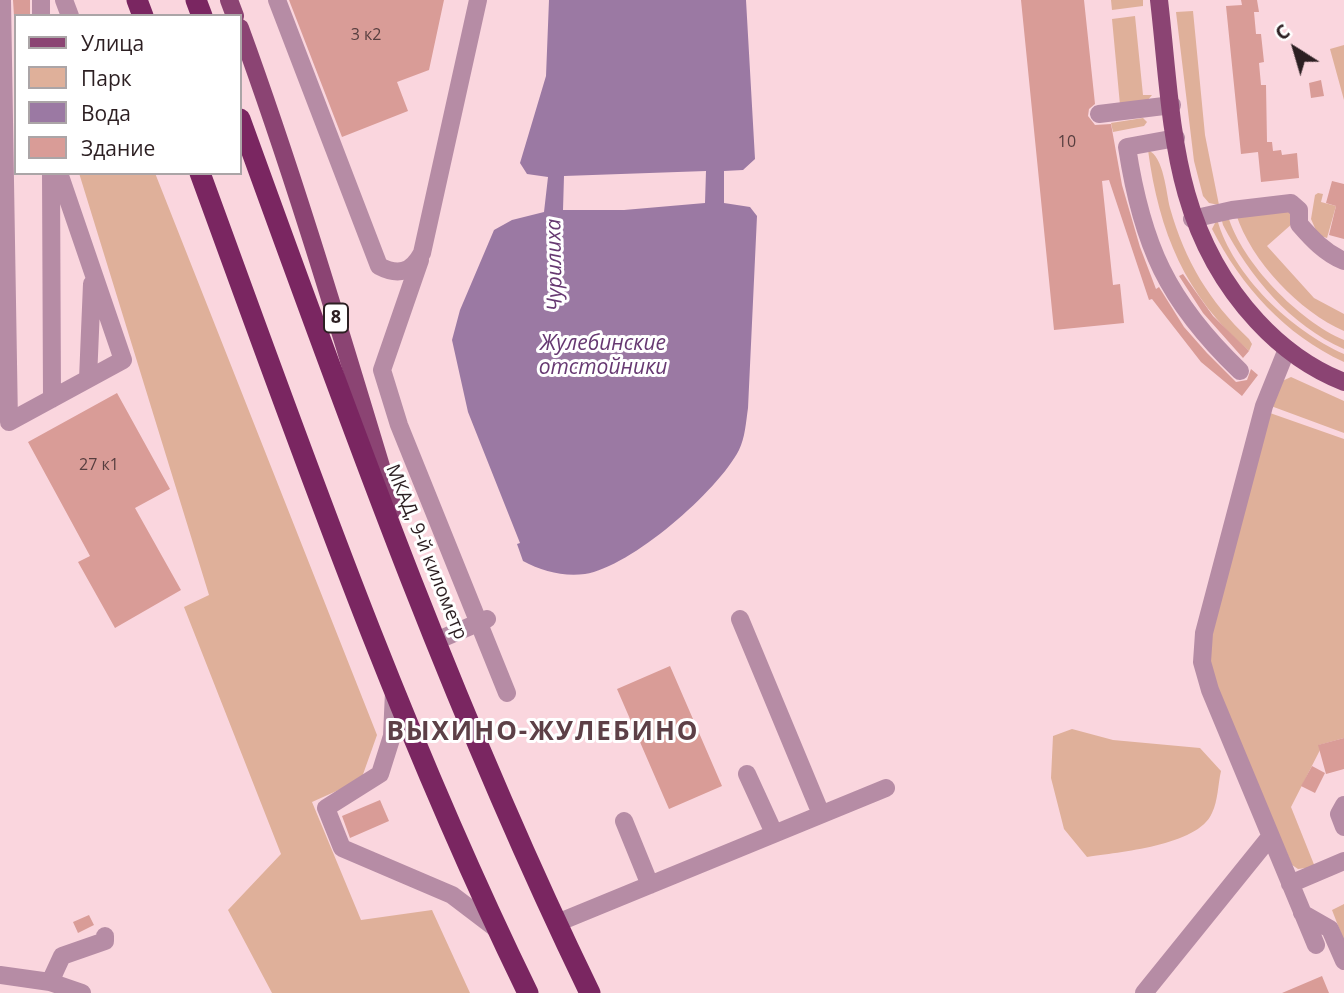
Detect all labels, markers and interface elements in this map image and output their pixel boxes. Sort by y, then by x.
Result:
legend [14,14,242,175]
north arrow [1260,14,1330,84]
text: С [1270,18,1295,46]
house number: 3 к2 [351,25,381,45]
text: Улица [81,29,144,57]
text: Парк [81,64,132,92]
text: Вода [81,99,131,127]
house number: 10 [1058,132,1076,152]
text: Здание [81,134,155,162]
water label: Чурилиха [542,218,568,312]
road number: 8 [324,304,348,332]
water label: Жулебинские отстойники [539,331,667,381]
house number: 27 к1 [79,455,119,475]
street label: МКАД, 9-й километр [380,461,472,643]
district label: ВЫХИНО-ЖУЛЕБИНО [388,717,698,749]

